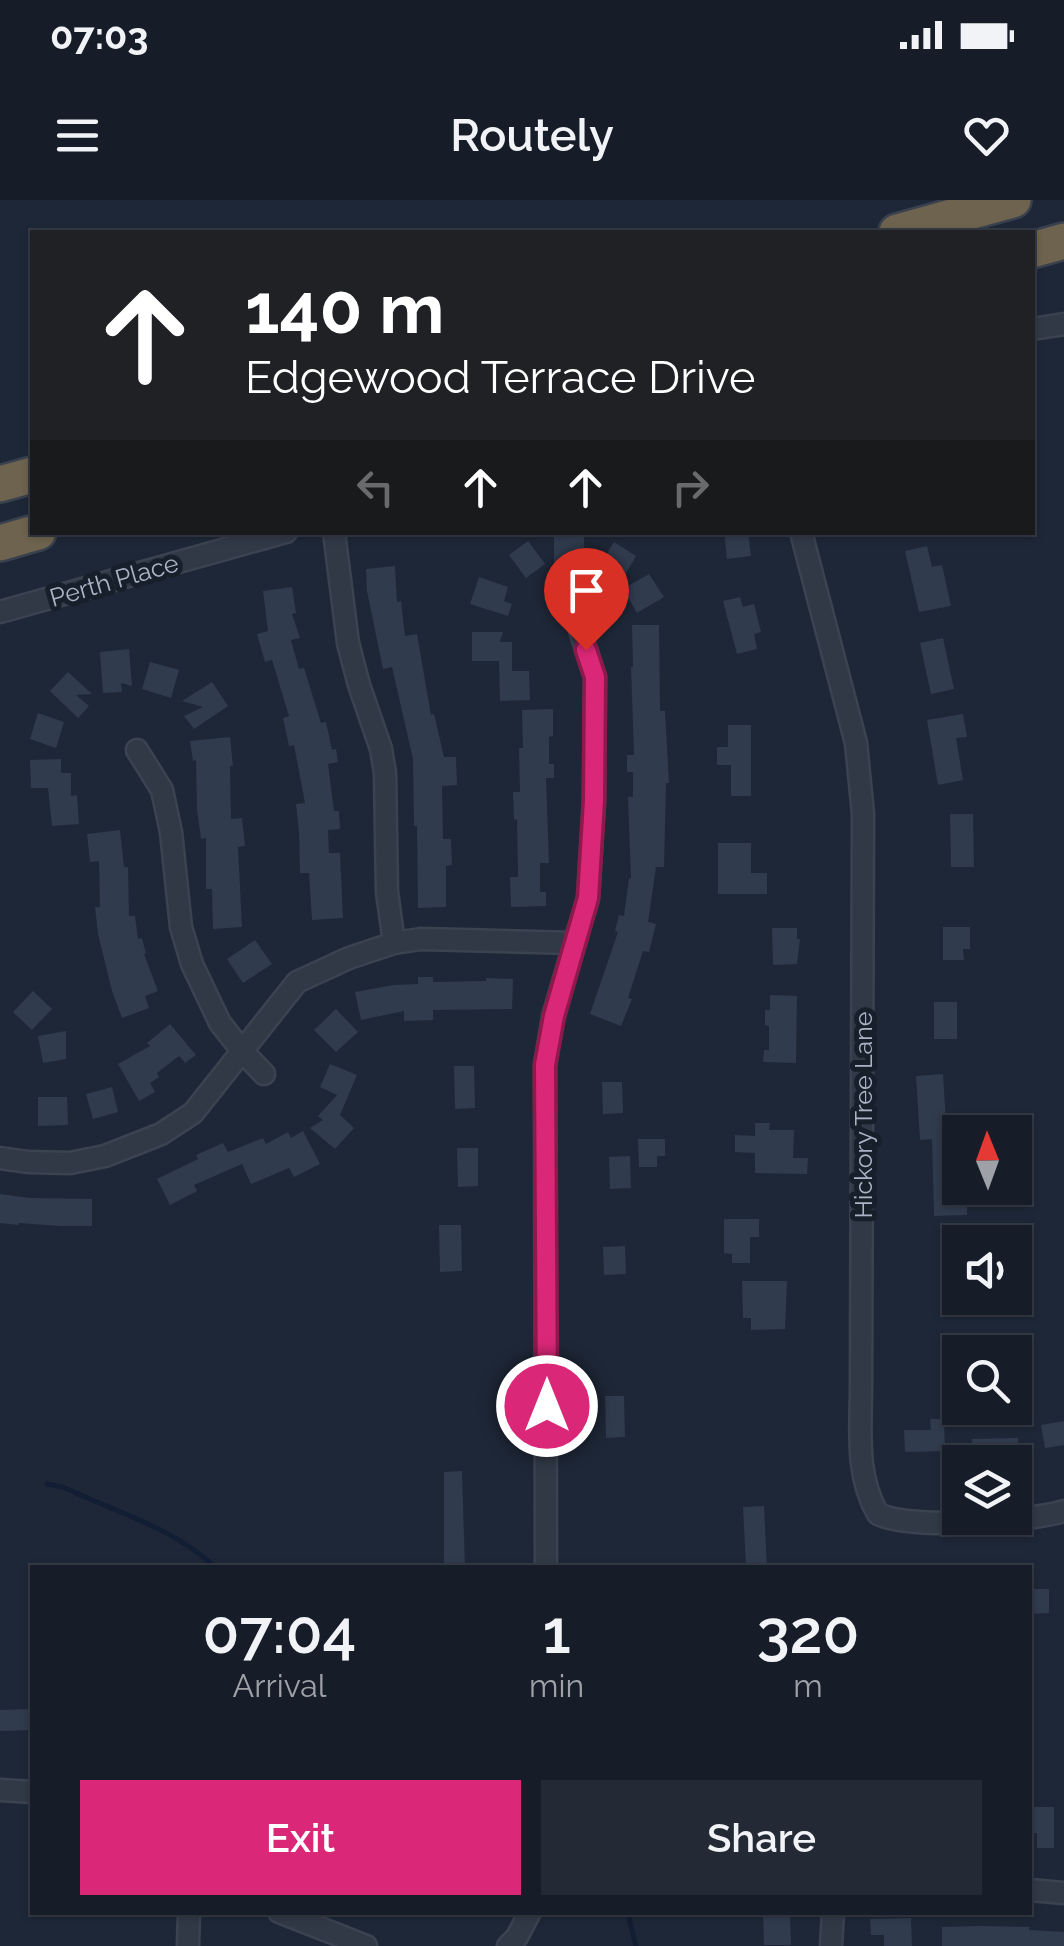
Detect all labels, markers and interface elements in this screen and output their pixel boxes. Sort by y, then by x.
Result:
text: 07:03 [50,13,149,58]
icon: menu [50,108,105,163]
icon: heart [959,108,1014,163]
text: Routely [450,109,614,162]
text: 140 m [245,267,445,349]
icon: ahead [80,270,210,400]
text: Edgewood Terrace Drive [245,351,755,404]
icon: left [348,460,403,515]
icon: ahead [453,460,508,515]
icon: ahead [558,460,613,515]
icon: right [663,460,718,515]
street label: Perth Place [46,547,182,613]
pin [544,548,629,651]
icon: arrive [559,563,614,618]
street label: Hickory Tree Lane [848,1012,878,1218]
north arrow [942,1115,1032,1205]
map controls [942,1115,1032,1535]
button: sound [942,1225,1032,1315]
button: search [942,1335,1032,1425]
position arrow [495,1354,599,1458]
button: layers [942,1445,1032,1535]
text: 07:04 [203,1597,356,1667]
text: 1 [542,1597,571,1667]
text: 320 [757,1597,859,1667]
text: Arrival [233,1667,326,1704]
text: min [529,1667,584,1704]
text: m [793,1667,823,1704]
button: Exit [80,1780,521,1895]
button: Share [541,1780,982,1895]

